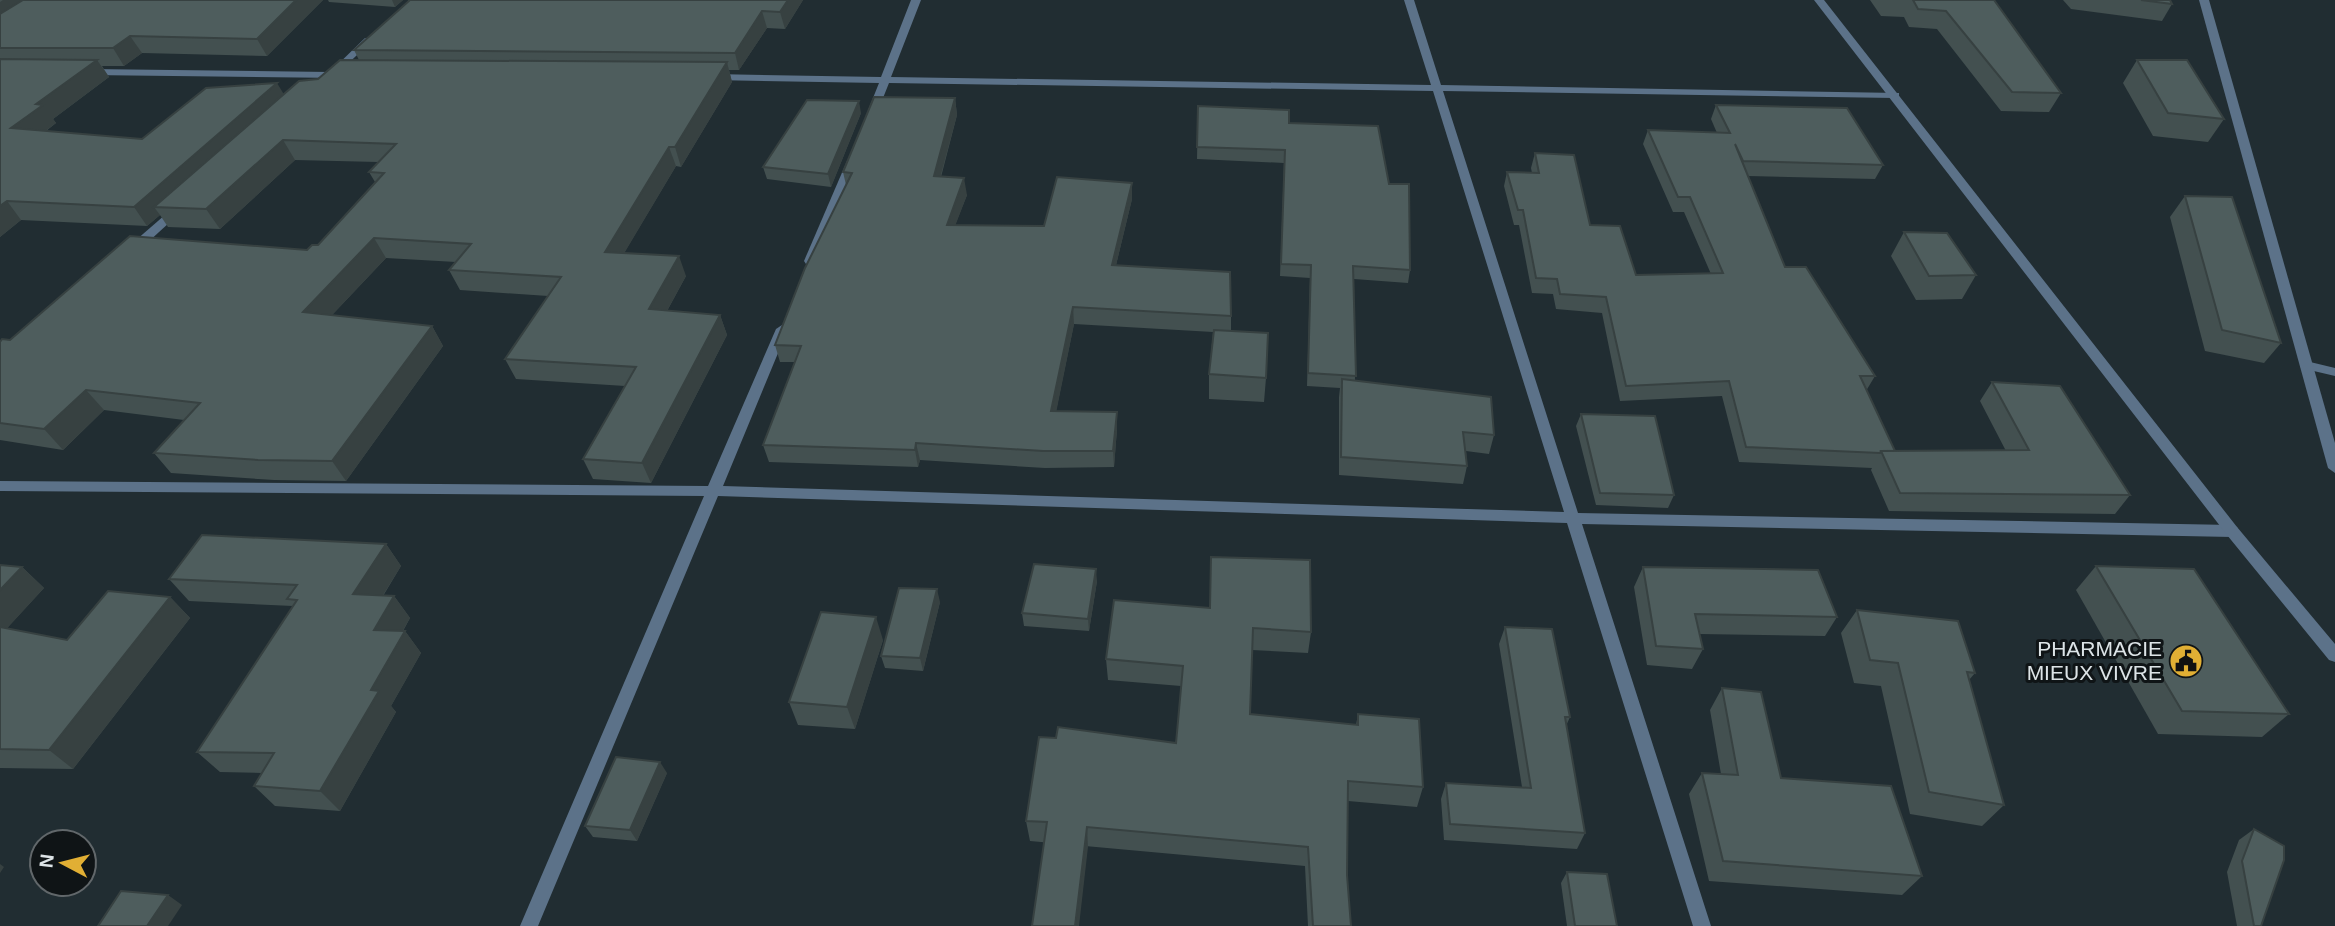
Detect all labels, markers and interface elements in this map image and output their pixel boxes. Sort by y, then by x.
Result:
place label: PHARMACIE MIEUX VIVRE [2027,637,2162,684]
public building icon: PHARMACIE MIEUX VIVRE [2167,642,2205,680]
north arrow [28,828,98,898]
text: N [35,853,58,869]

